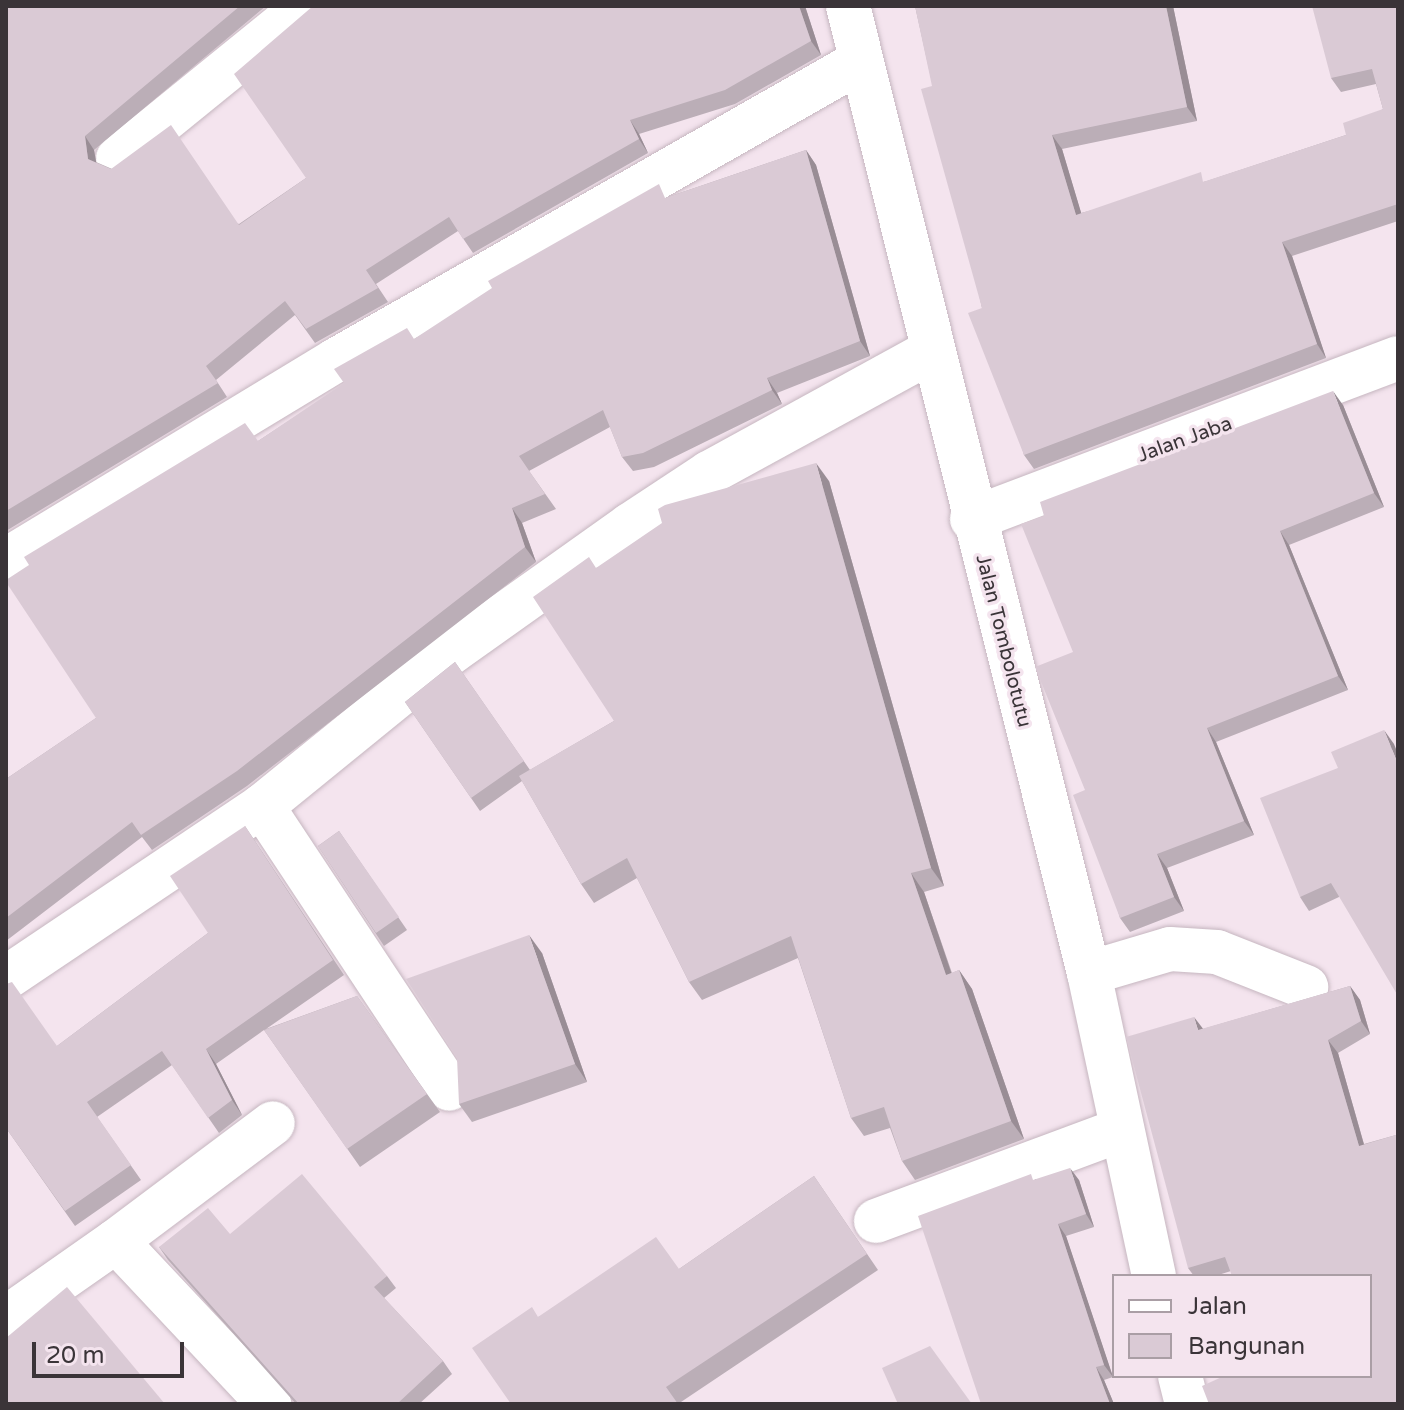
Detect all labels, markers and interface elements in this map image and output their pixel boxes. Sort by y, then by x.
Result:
street label: Jalan Jaba [1135,412,1235,468]
street label: Jalan Tombolotutu [970,552,1036,730]
legend [1112,1274,1372,1378]
text: Jalan [1188,1292,1247,1321]
scale bar [36,1326,188,1376]
text: Bangunan [1188,1332,1305,1361]
text: 20 m [46,1341,104,1370]

